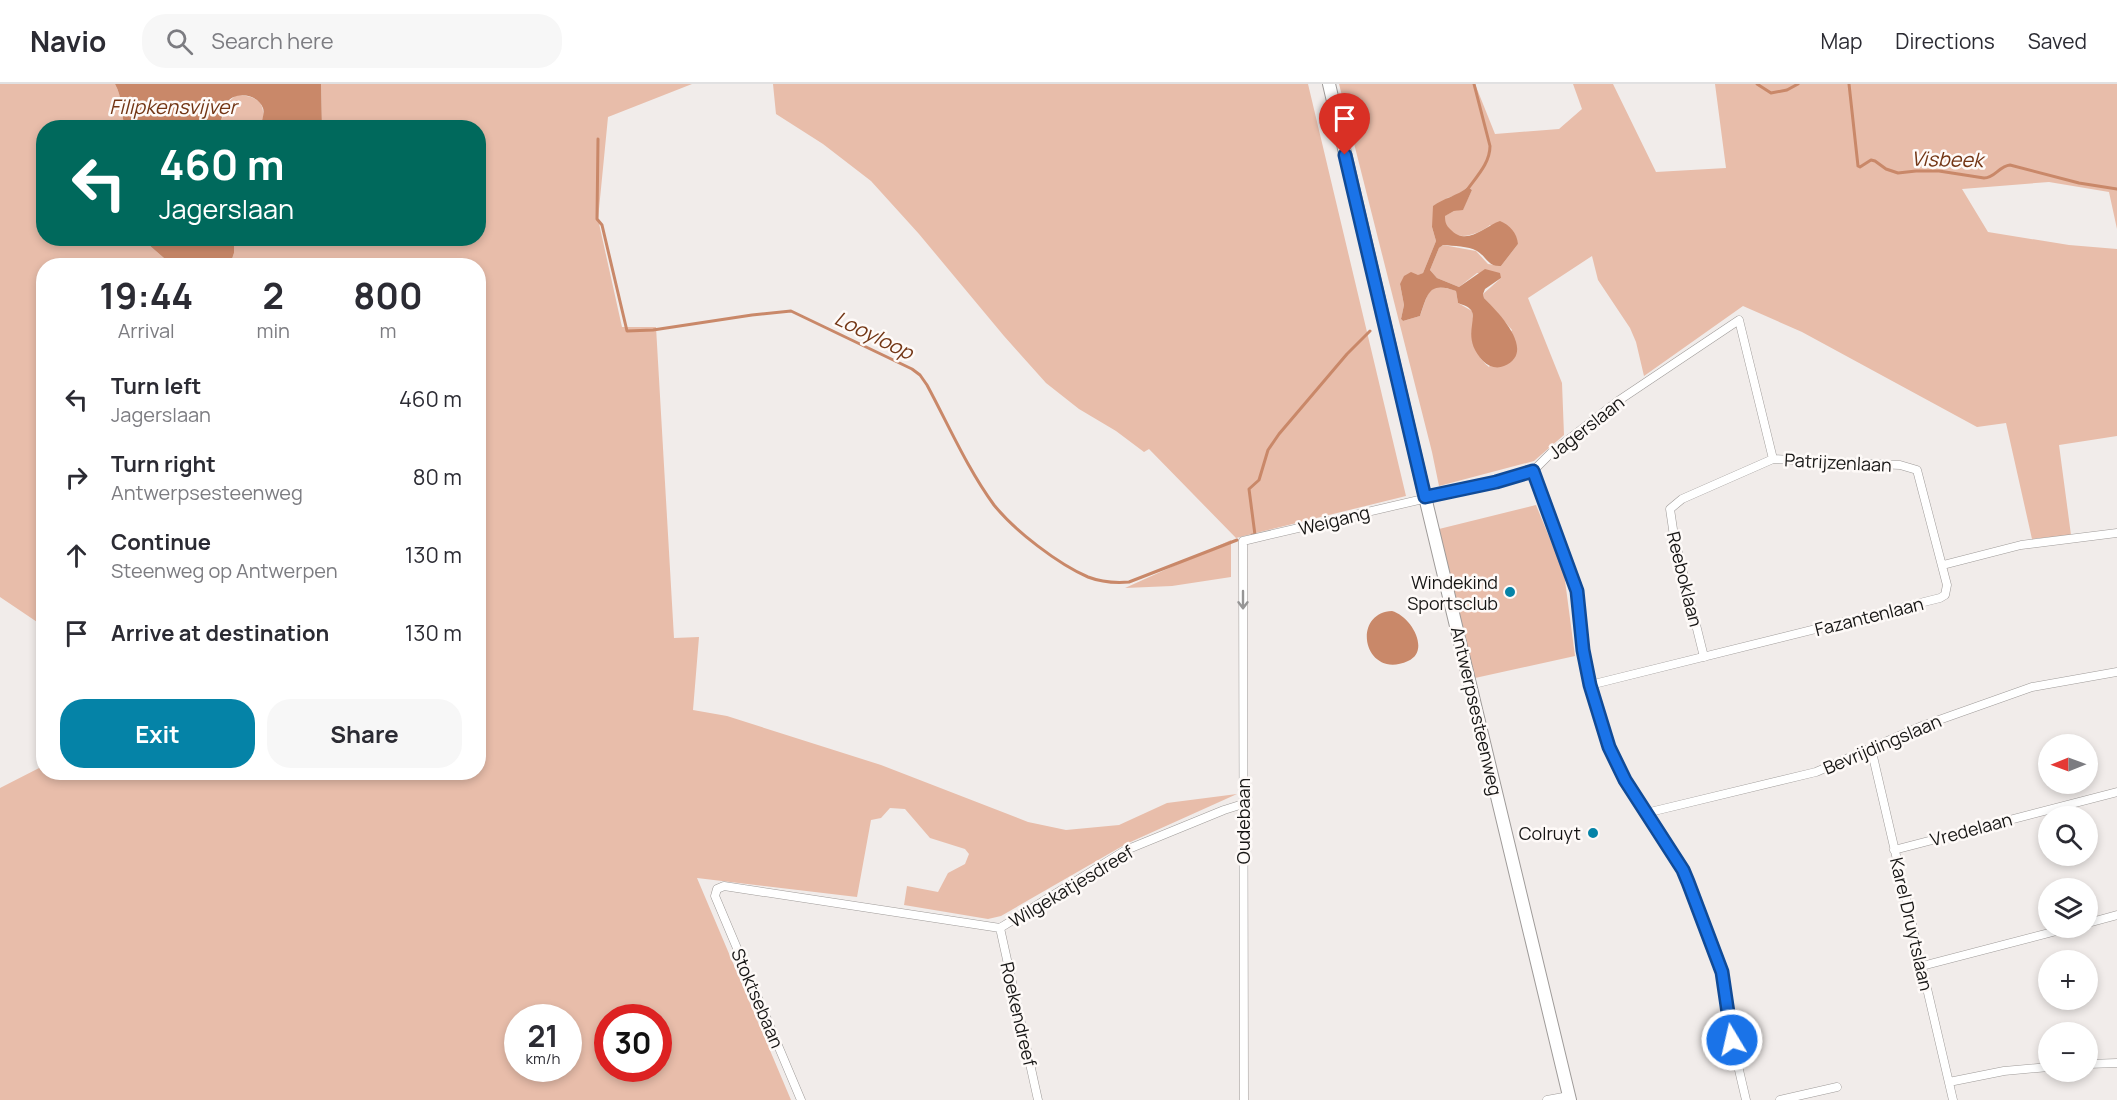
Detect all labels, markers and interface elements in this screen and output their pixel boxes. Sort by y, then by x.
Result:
search box [142,14,562,68]
text: Navio [30,22,106,60]
icon: search [163,25,196,58]
text: Search here [211,26,334,56]
text: Map [1821,27,1862,55]
text: Directions [1895,27,1995,55]
text: Saved [2028,27,2087,55]
water label: Filipkensvijver [109,93,240,120]
pin [1319,93,1370,155]
icon: arrive [1328,102,1361,135]
text: 460 m [159,135,284,193]
icon: left [60,144,138,222]
water label: Visbeek [1911,145,1986,173]
text: Jagerslaan [159,190,294,227]
text: 19:44 [99,271,193,320]
text: 2 [262,271,284,320]
text: 800 [353,271,423,320]
water label: Looyloop [830,304,919,366]
text: Arrival [118,317,175,344]
text: min [256,317,290,344]
text: m [379,317,396,344]
text: Turn left [111,371,201,401]
icon: left [60,383,93,416]
text: 460 m [399,384,462,414]
street label: Jagerslaan [1543,390,1629,464]
text: Jagerslaan [111,401,211,428]
street label: Patrijzenlaan [1784,447,1892,477]
text: Turn right [111,449,216,479]
icon: right [60,461,93,494]
text: 80 m [413,462,462,492]
text: Antwerpsesteenweg [111,479,303,506]
street label: Weigang [1296,500,1372,540]
text: Continue [111,527,211,557]
street label: Reeboklaan [1662,529,1708,629]
icon: ahead [60,539,93,572]
text: 130 m [405,540,462,570]
text: Steenweg op Antwerpen [111,557,338,584]
place label: Windekind Sportsclub [1407,570,1498,615]
marker: Windekind Sportsclub [1503,585,1517,599]
one-way arrow [1237,589,1249,609]
street label: Fazantenlaan [1812,591,1926,641]
icon: arrive [60,617,93,650]
text: Arrive at destination [111,618,329,648]
text: 130 m [405,618,462,648]
street label: Antwerpsesteenweg [1446,624,1508,798]
button: Exit [60,699,255,768]
button: Share [267,699,462,768]
street label: Bevrijdingslaan [1819,708,1945,780]
north arrow [2038,734,2098,794]
map controls [2038,734,2098,1082]
street label: Oudebaan [1231,778,1255,864]
button: search [2038,806,2098,866]
street label: Vredelaan [1927,807,2015,851]
place label: Colruyt [1519,821,1581,845]
marker: Colruyt [1586,826,1600,840]
street label: Wilgekatjesdreef [1004,839,1138,933]
street label: Karel Druytslaan [1885,855,1939,993]
button: layers [2038,878,2098,938]
street label: Stoktsebaan [726,944,790,1052]
button: + [2038,950,2098,1010]
street label: Roekendreef [995,959,1043,1069]
speed limit sign: 30 [594,1004,672,1082]
position arrow [1700,1008,1764,1072]
text: 21 [527,1015,559,1056]
button: − [2038,1022,2098,1082]
text: km/h [526,1048,560,1069]

